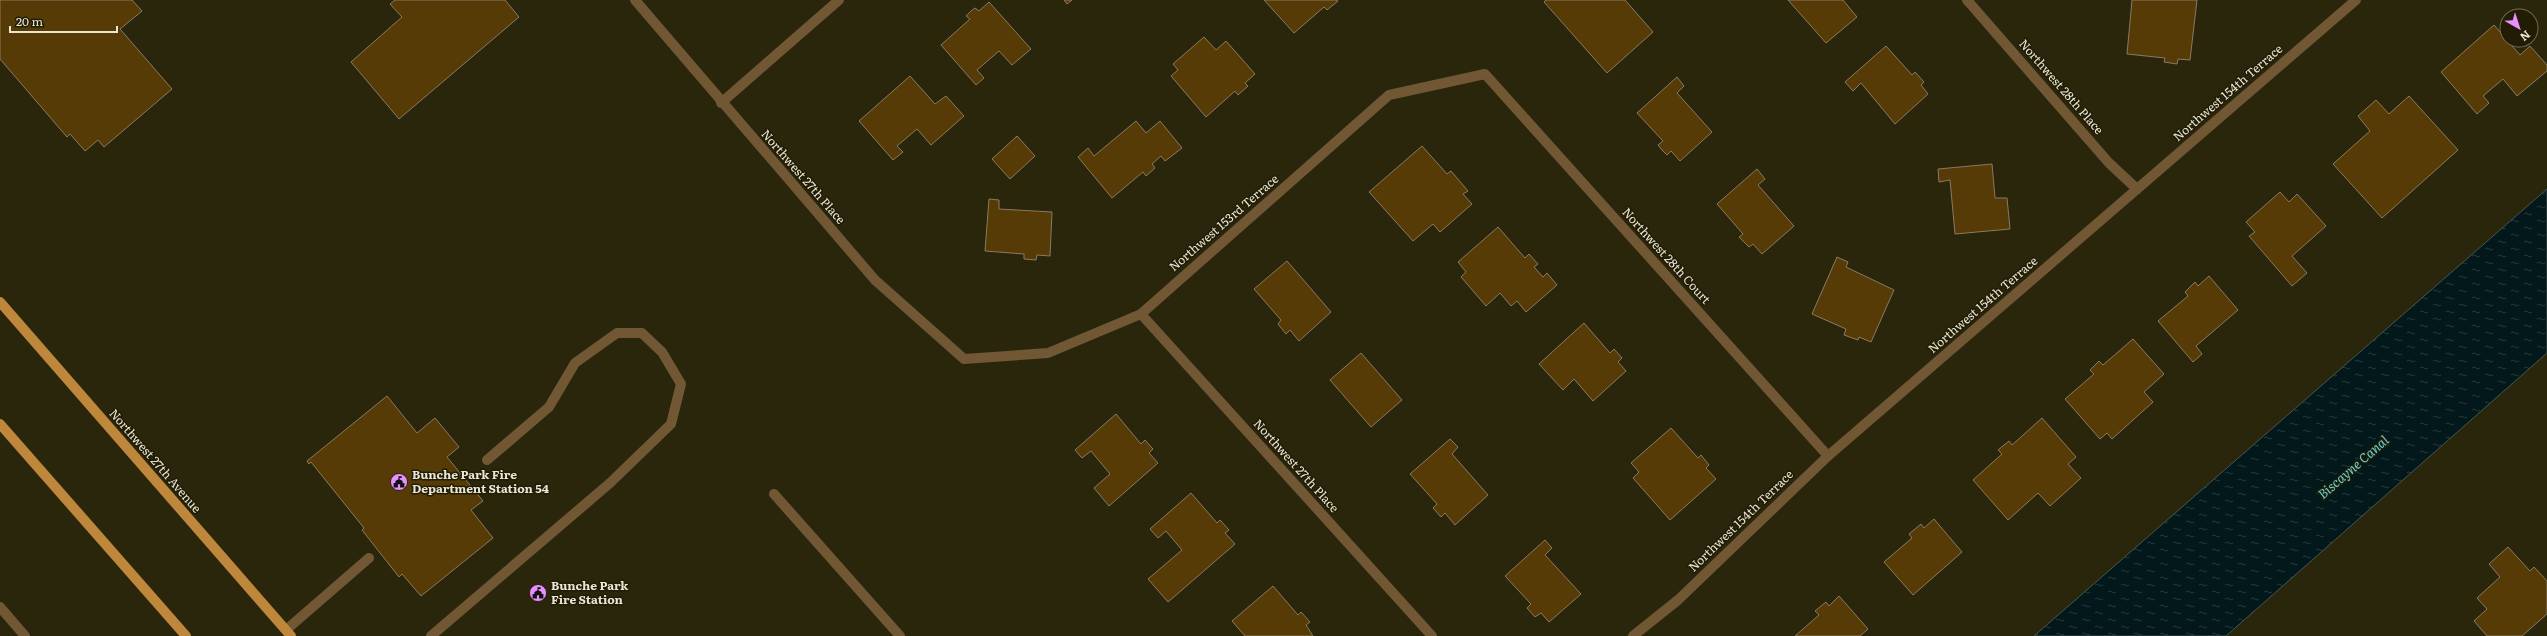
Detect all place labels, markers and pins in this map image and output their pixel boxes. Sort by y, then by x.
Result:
place label: Bunche Park Fire Department Station 54 [412,465,550,497]
public building icon: Bunche Park Fire Department Station 54 [389,472,409,492]
place label: Bunche Park Fire Station [551,576,629,608]
public building icon: Bunche Park Fire Station [528,583,548,603]

